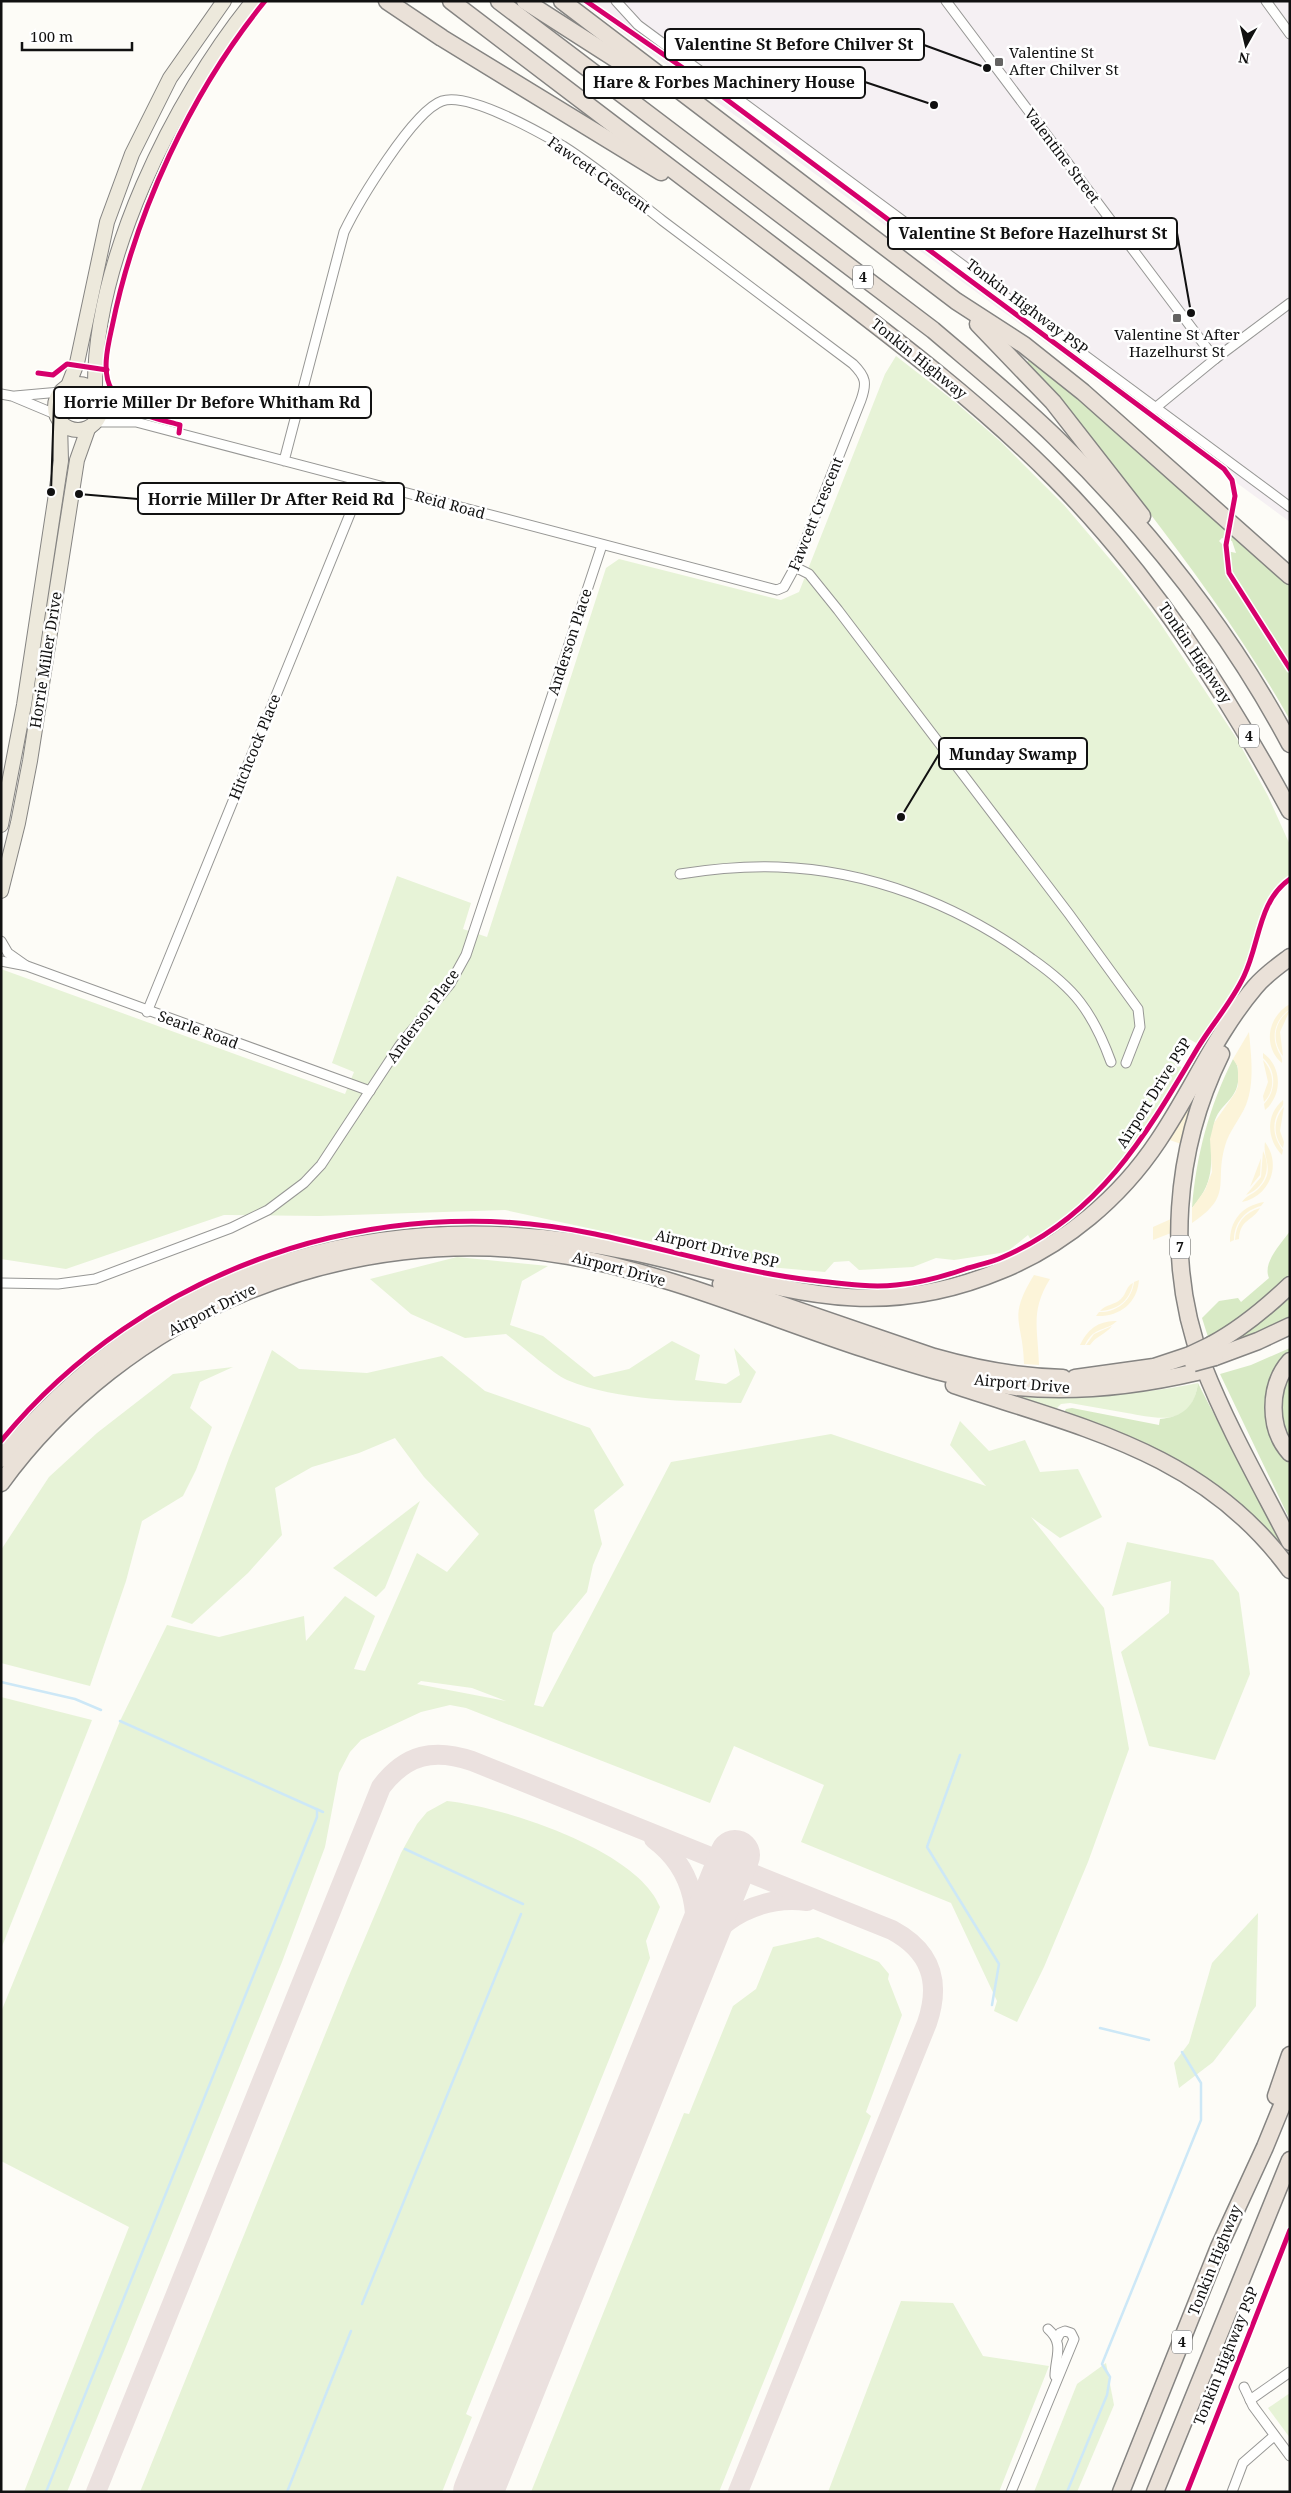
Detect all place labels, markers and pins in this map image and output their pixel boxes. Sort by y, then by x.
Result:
callout: Valentine St Before Chilver St [665,29,924,60]
place label: Valentine St After Chilver St [1009,42,1119,79]
marker: Valentine St After Chilver St [993,56,1005,68]
callout: Hare & Forbes Machinery House [584,67,865,98]
callout: Valentine St Before Hazelhurst St [888,218,1177,249]
marker: Valentine St After Hazelhurst St [1171,312,1183,324]
place label: Valentine St After Hazelhurst St [1114,324,1240,361]
callout: Horrie Miller Dr Before Whitham Rd [54,387,371,418]
callout: Horrie Miller Dr After Reid Rd [138,483,404,514]
callout: Munday Swamp [939,738,1087,769]

